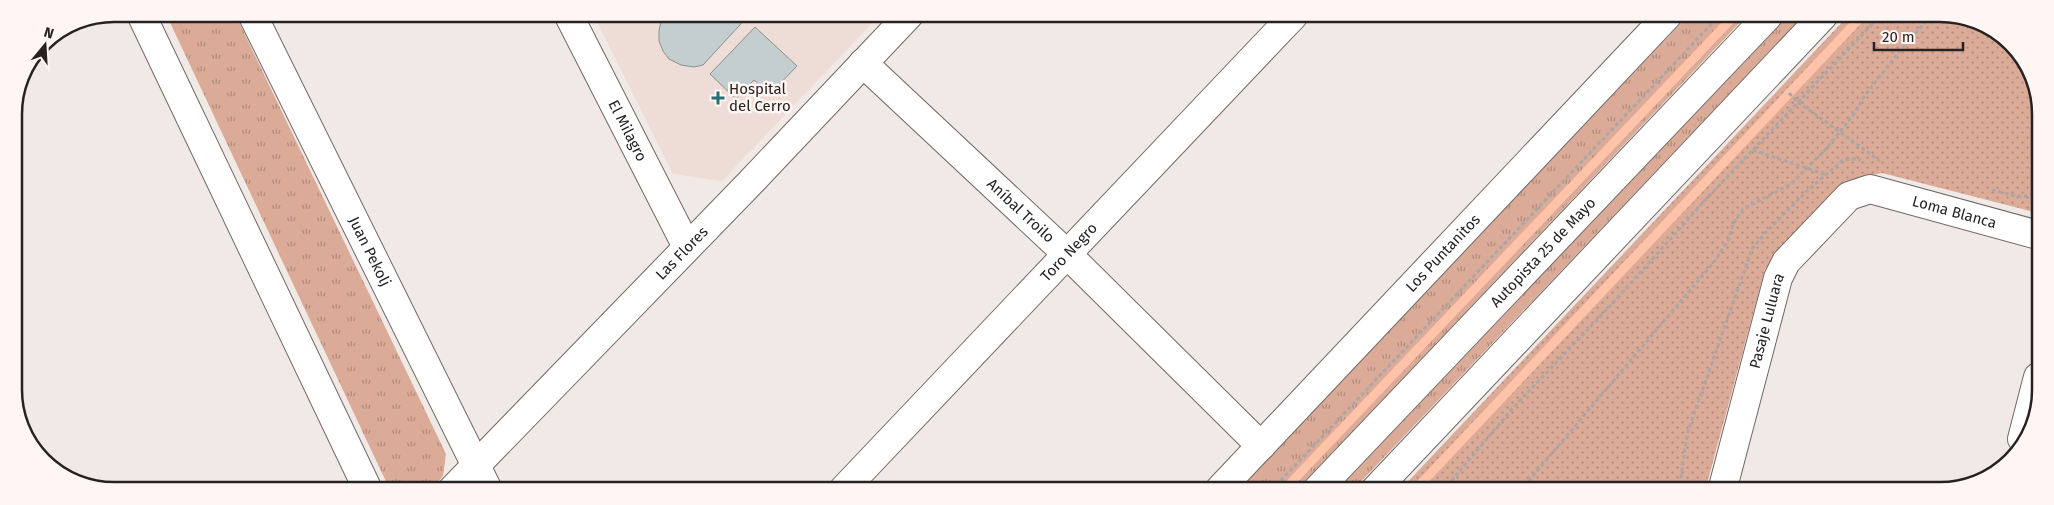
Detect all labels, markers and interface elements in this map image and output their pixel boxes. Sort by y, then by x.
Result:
north arrow [20,20,70,70]
scale bar [1874,20,1963,52]
text: N [42,24,56,43]
text: 20 m [1882,28,1915,46]
place label: Hospital del Cerro [729,80,791,115]
marker: Hospital del Cerro [711,91,725,105]
street label: El Milagro [604,97,651,164]
street label: Aníbal Troilo [983,175,1058,247]
street label: Loma Blanca [1910,192,1998,232]
street label: Autopista 25 de Mayo [1487,194,1600,311]
street label: Los Puntanitos [1402,210,1484,296]
street label: Juan Pekolj [345,214,395,289]
street label: Toro Negro [1037,219,1101,285]
street label: Las Flores [652,223,712,284]
street label: Pasaje Luluara [1746,270,1788,370]

